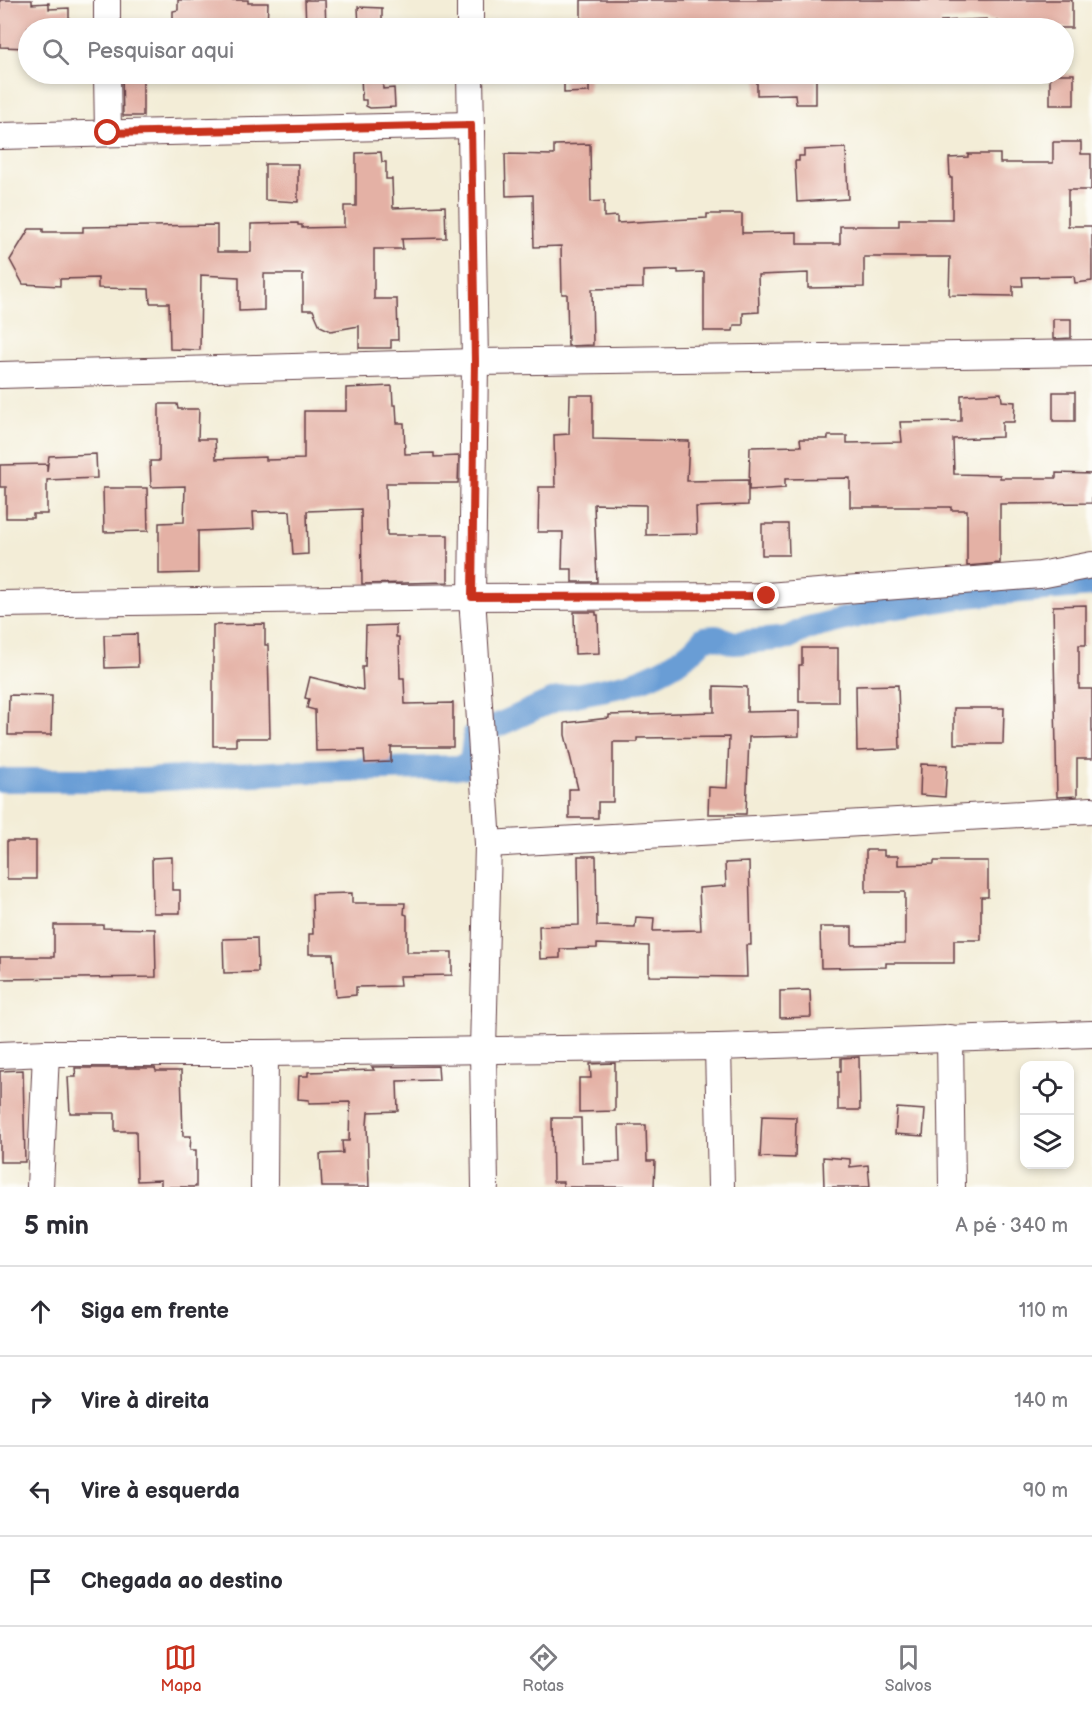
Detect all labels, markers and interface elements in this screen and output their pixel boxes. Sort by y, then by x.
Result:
search box [18,18,1074,84]
icon: search [39,35,72,68]
text: Pesquisar aqui [87,38,234,65]
route start [94,119,120,145]
route end [753,582,779,608]
map controls [1020,1061,1074,1169]
button: locate [1020,1061,1074,1115]
button: layers [1020,1115,1074,1169]
text: 5 min [24,1211,89,1242]
text: A pé · 340 m [956,1214,1068,1238]
icon: ahead [24,1295,57,1328]
text: Siga em frente [81,1298,229,1325]
text: 110 m [1019,1299,1068,1323]
icon: right [24,1385,57,1418]
text: Vire à direita [81,1388,209,1415]
text: 140 m [1014,1389,1068,1413]
icon: left [24,1475,57,1508]
text: Vire à esquerda [81,1478,240,1505]
text: 90 m [1023,1479,1068,1503]
icon: arrive [24,1565,57,1598]
text: Chegada ao destino [81,1568,283,1595]
tab: Mapa [160,1641,202,1696]
tab: Rotas [522,1641,564,1696]
tab: Salvos [885,1641,932,1696]

